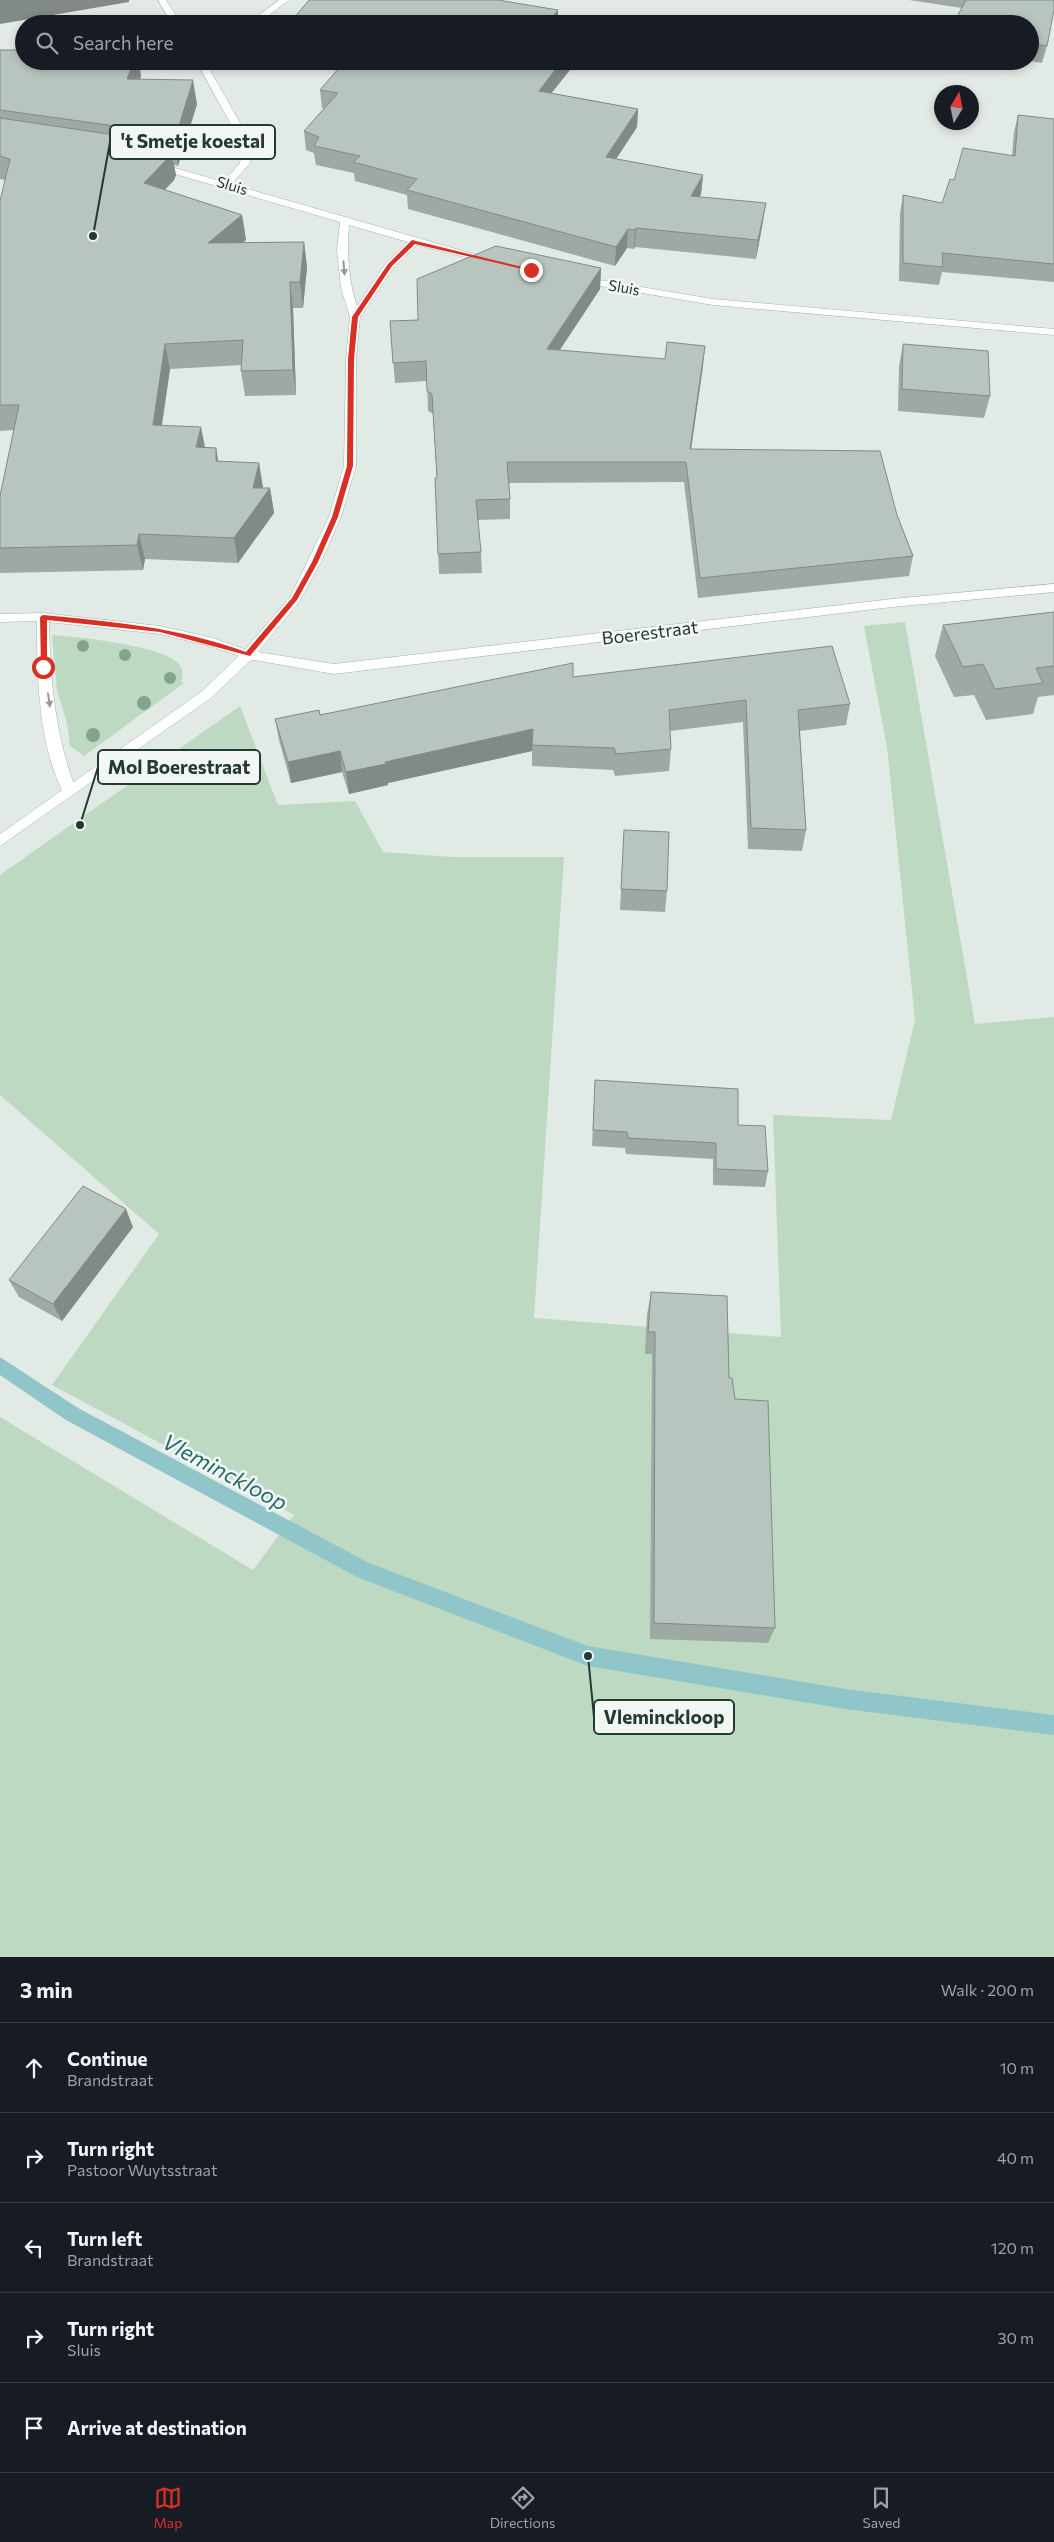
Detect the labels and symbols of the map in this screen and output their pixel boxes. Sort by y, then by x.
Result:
north arrow [934,85,979,130]
callout: 't Smetje koestal [110,125,275,159]
text: 't Smetje koestal [121,129,265,152]
street label: Sluis [215,172,250,198]
route end [520,259,543,282]
one-way arrow [340,260,348,276]
street label: Sluis [607,275,641,299]
street label: Boerestraat [600,615,699,649]
route start [32,656,55,679]
one-way arrow [45,693,53,709]
callout: Mol Boerestraat [98,750,260,784]
text: Mol Boerestraat [108,755,250,778]
water label: Vleminckloop [158,1427,292,1516]
callout: Vleminckloop [594,1700,734,1734]
text: Vleminckloop [604,1705,724,1728]

